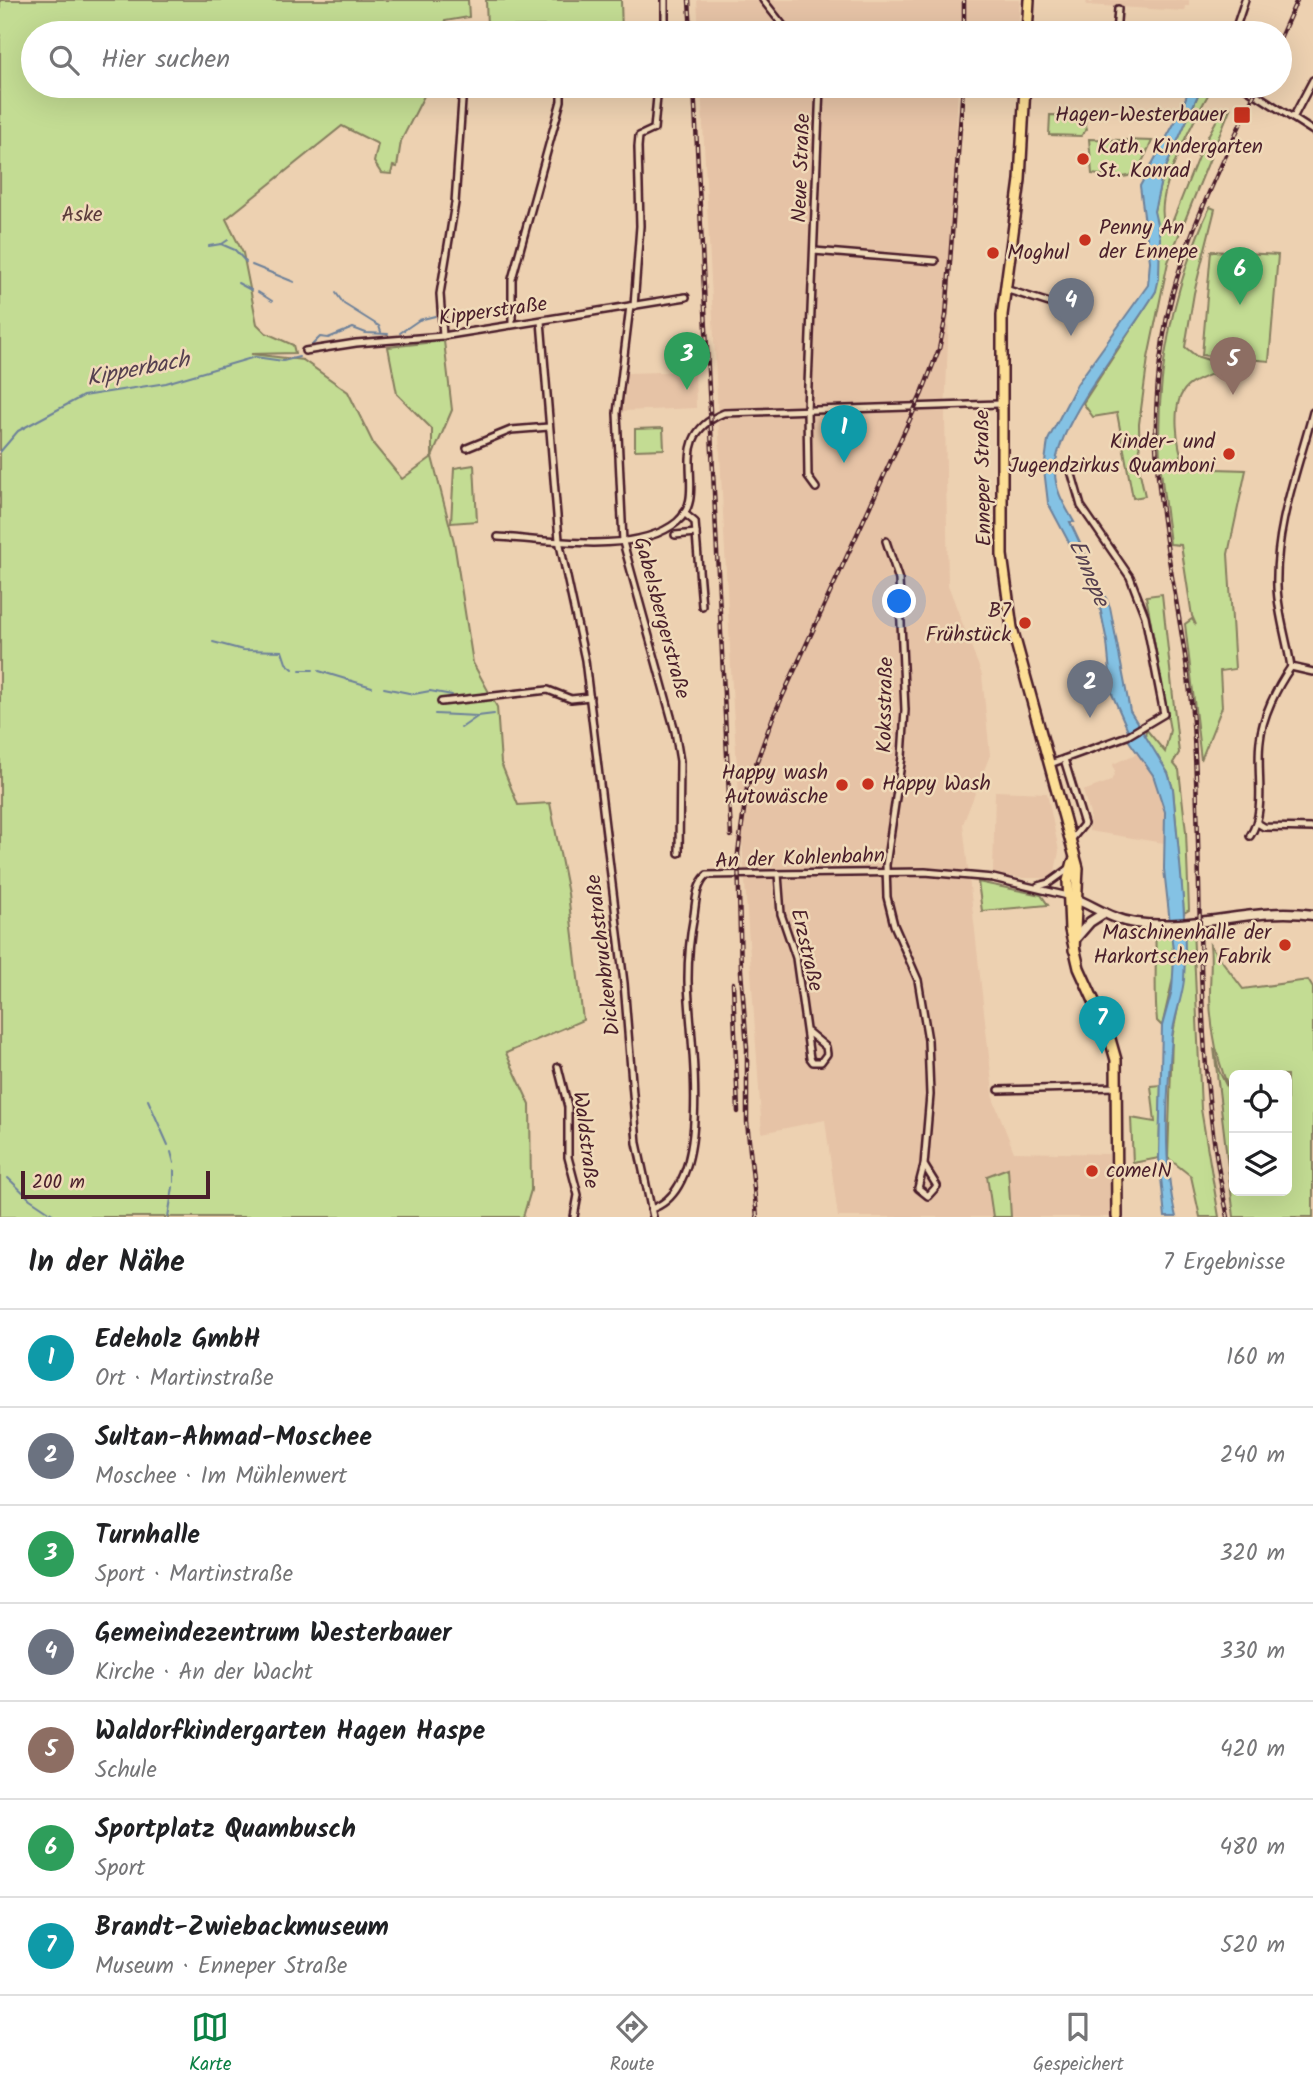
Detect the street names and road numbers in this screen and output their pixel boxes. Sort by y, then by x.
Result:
street label: Neue Straße [784,112,820,223]
street label: Kipperstraße [436,288,550,336]
street label: Enneper Straße [966,409,1002,547]
street label: Gabelsbergerstraße [623,533,699,703]
street label: Koksstraße [869,656,903,753]
street label: An der Kohlenbahn [714,840,886,878]
street label: Dickenbruchstraße [578,872,630,1038]
street label: Erzstraße [780,905,832,995]
street label: Waldstraße [563,1090,607,1191]

